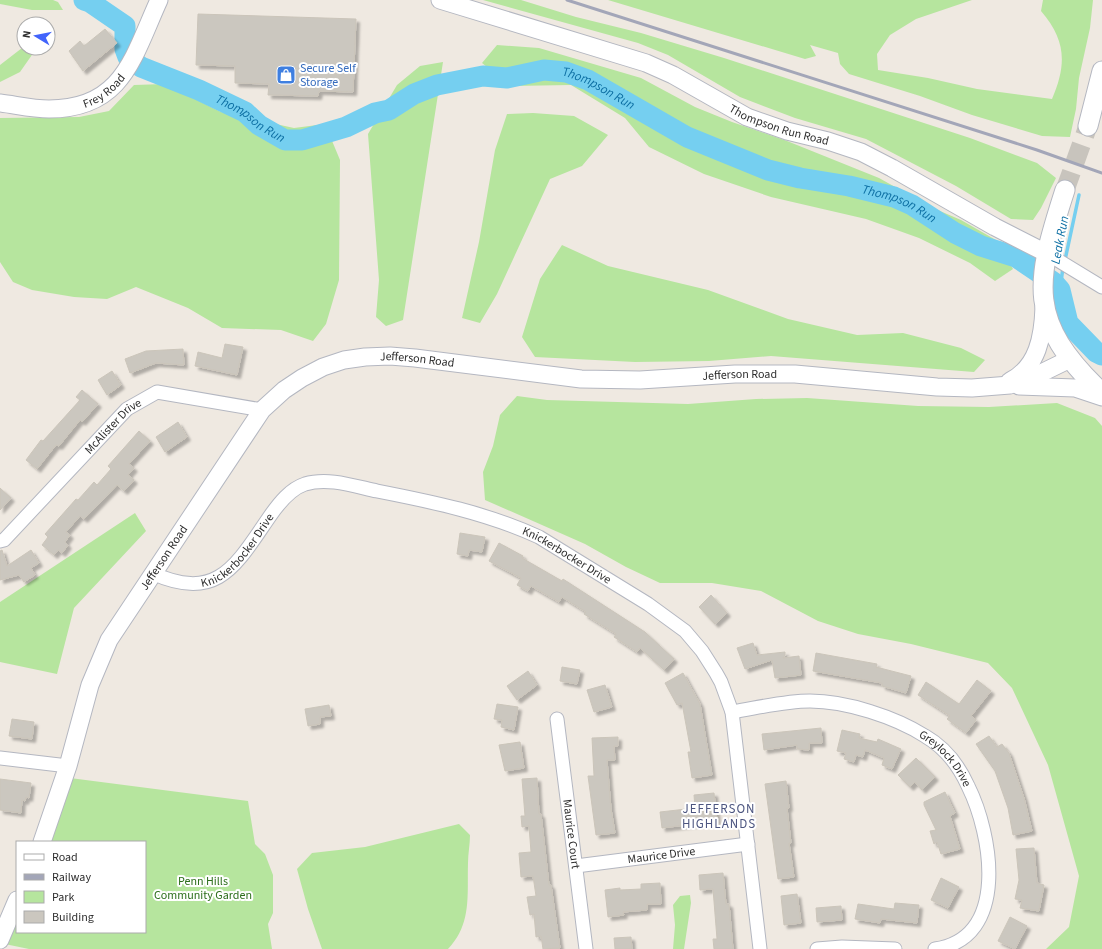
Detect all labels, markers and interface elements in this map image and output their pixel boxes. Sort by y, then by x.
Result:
north arrow [16,16,56,56]
text: N [19,29,35,39]
place label: Secure Self Storage [300,60,356,91]
water label: Thompson Run [561,63,638,114]
shop icon: Secure Self Storage [275,64,297,86]
street label: Frey Road [81,70,129,112]
water label: Thompson Run [212,90,288,147]
street label: Thompson Run Road [726,100,831,149]
water label: Thompson Run [860,180,940,227]
water label: Leak Run [1047,214,1074,266]
street label: Jefferson Road [379,347,455,371]
street label: Jefferson Road [702,365,777,385]
street label: McAlister Drive [81,394,144,458]
street label: Knickerbocker Drive [199,510,278,591]
street label: Jefferson Road [136,522,192,594]
street label: Knickerbocker Drive [520,522,615,588]
street label: Greylock Drive [916,726,976,790]
street label: Maurice Court [559,798,584,870]
district label: JEFFERSON HIGHLANDS [682,800,756,833]
legend [16,841,146,933]
street label: Maurice Drive [626,842,696,868]
text: Road [52,849,78,866]
text: Railway [52,869,91,886]
park label: Penn Hills Community Garden [154,873,252,904]
text: Park [52,889,74,906]
text: Building [52,909,94,926]

